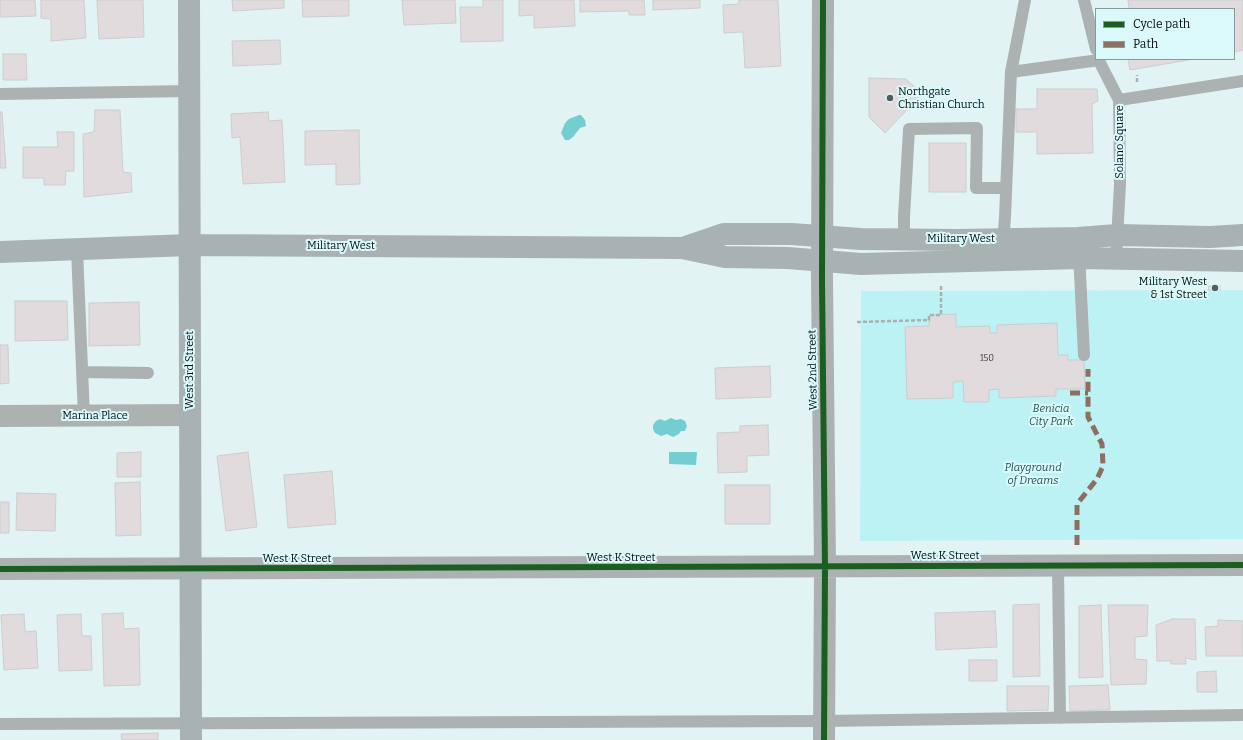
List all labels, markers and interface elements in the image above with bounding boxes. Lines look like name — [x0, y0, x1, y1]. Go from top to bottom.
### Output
legend — [1095, 8, 1235, 60]
text: Cycle path — [1133, 17, 1190, 31]
text: Path — [1133, 37, 1158, 51]
place label: Northgate Christian Church — [898, 85, 984, 111]
marker: Northgate Christian Church — [885, 93, 895, 103]
street label: Solano Square — [1113, 105, 1127, 179]
street label: Military West — [927, 232, 995, 246]
street label: Military West — [307, 239, 375, 253]
place label: Military West & 1st Street — [1139, 275, 1207, 301]
marker: Military West & 1st Street — [1210, 283, 1220, 293]
street label: West 2nd Street — [806, 330, 820, 410]
street label: West 3rd Street — [183, 331, 197, 409]
house number: 150 — [980, 353, 994, 363]
park label: Benicia City Park — [1029, 402, 1073, 428]
street label: Marina Place — [62, 409, 128, 423]
park label: Playground of Dreams — [1004, 461, 1062, 487]
street label: West K Street — [911, 549, 979, 563]
street label: West K Street — [587, 551, 655, 565]
street label: West K Street — [263, 552, 331, 566]

